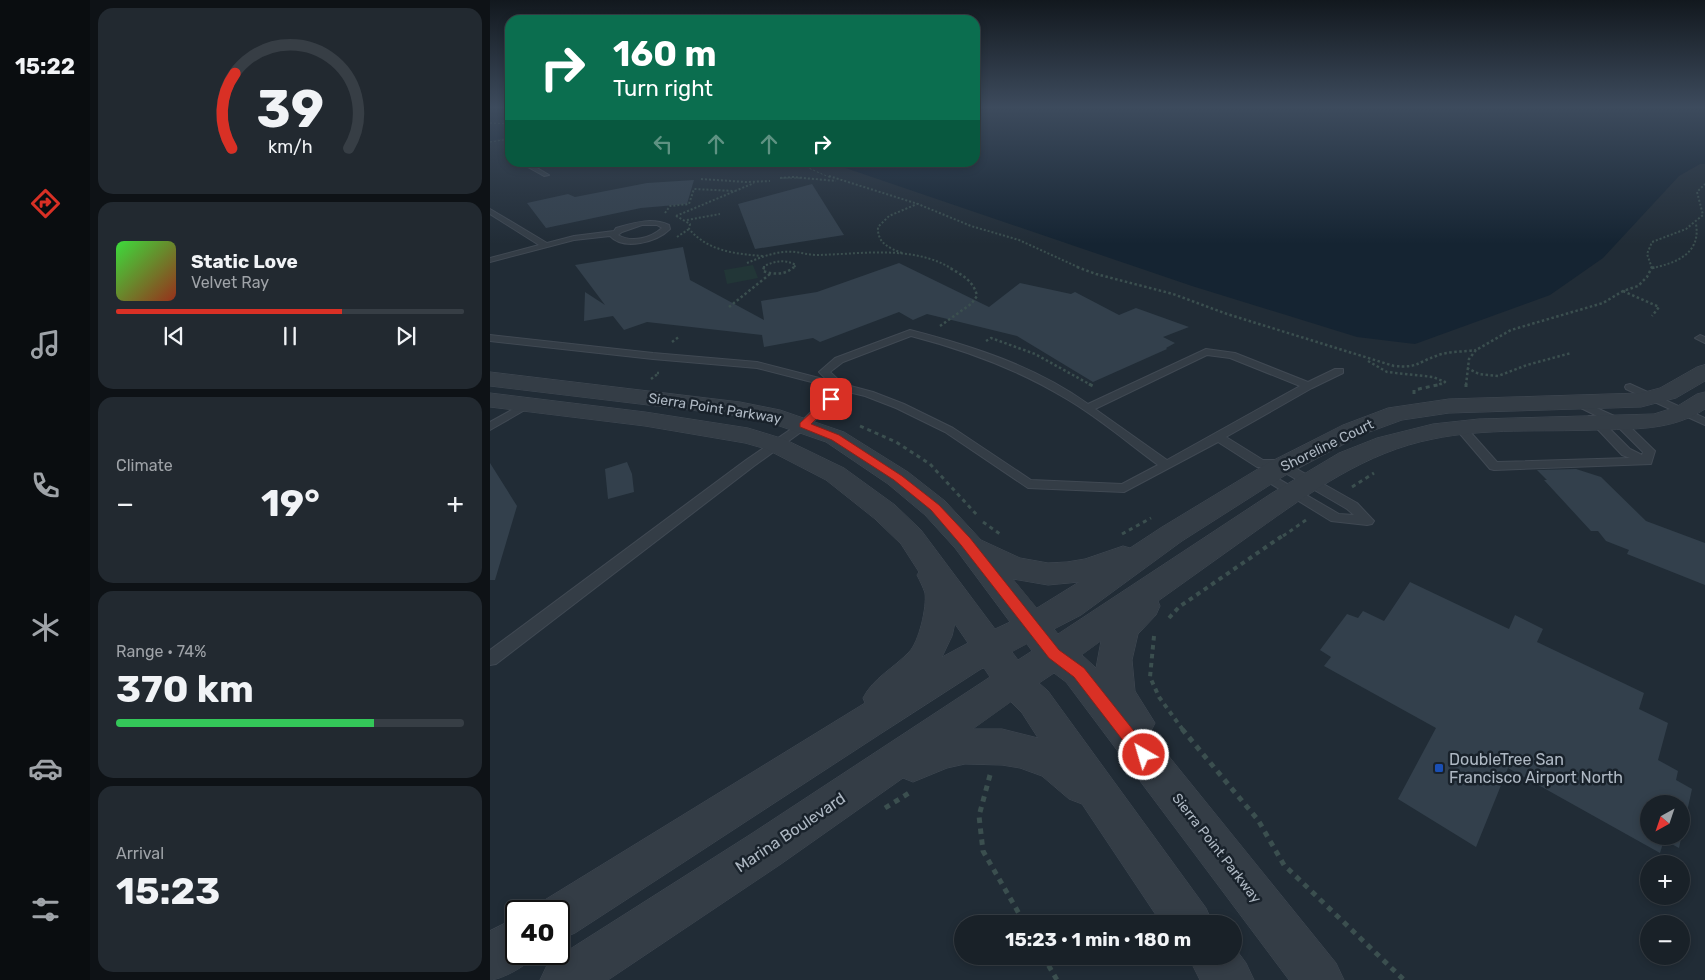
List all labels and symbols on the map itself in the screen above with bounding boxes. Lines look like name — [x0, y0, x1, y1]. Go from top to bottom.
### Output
pin — [810, 378, 852, 420]
street label: Sierra Point Parkway — [647, 390, 783, 427]
street label: Shoreline Court — [1278, 415, 1377, 475]
position arrow — [1117, 728, 1169, 780]
place label: DoubleTree San Francisco Airport North — [1449, 750, 1623, 787]
marker: DoubleTree San Francisco Airport North — [1433, 762, 1445, 774]
street label: Marina Boulevard — [732, 789, 849, 876]
street label: Sierra Point Parkway — [1168, 790, 1265, 907]
north arrow — [1640, 795, 1690, 845]
speed limit sign: 40 — [505, 900, 570, 965]

